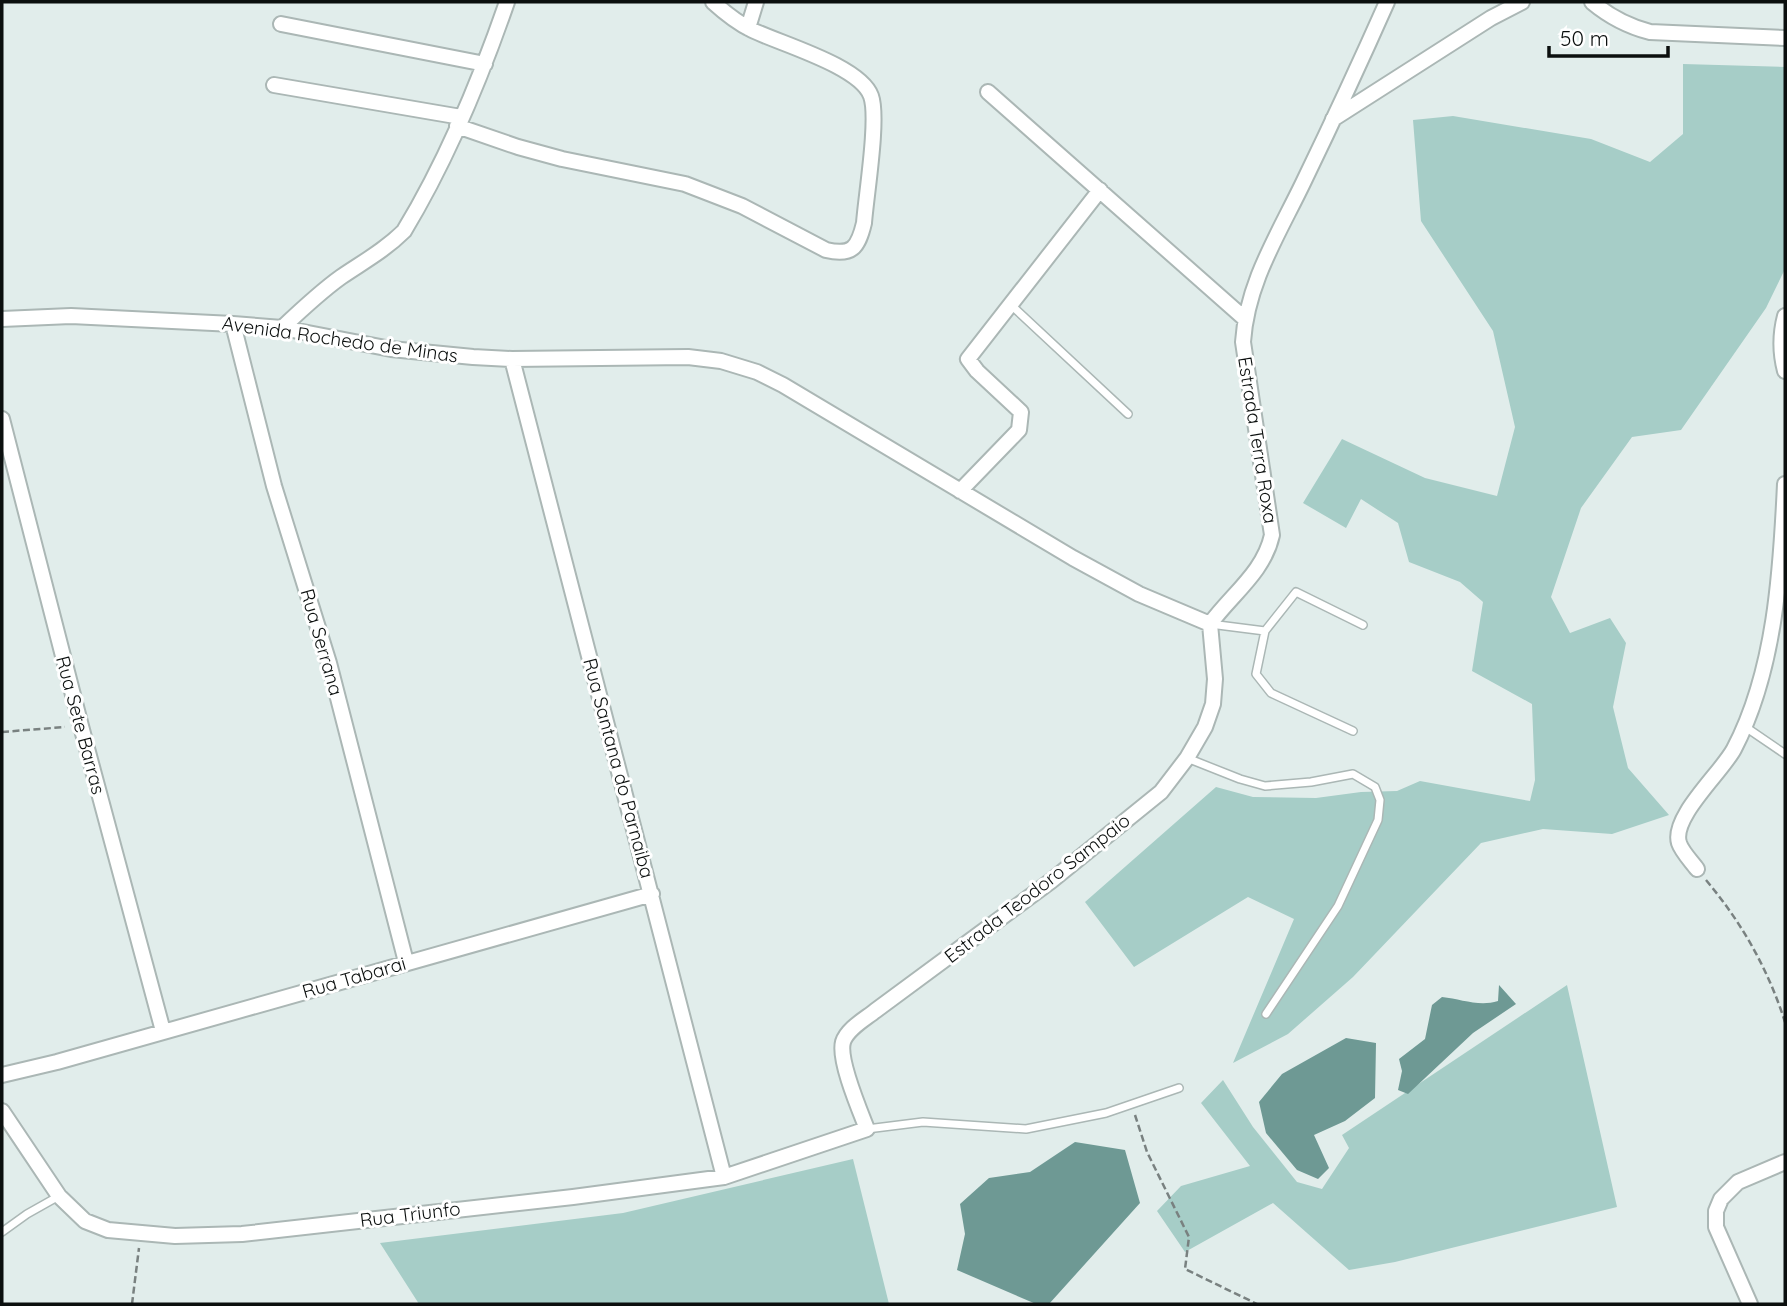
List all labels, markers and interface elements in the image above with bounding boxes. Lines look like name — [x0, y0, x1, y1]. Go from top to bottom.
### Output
scale bar — [1549, 14, 1668, 58]
text: 50 m — [1560, 25, 1609, 51]
street label: Avenida Rochedo de Minas — [220, 311, 460, 367]
street label: Estrada Terra Roxa — [1233, 355, 1283, 525]
street label: Rua Serrana — [295, 586, 349, 698]
street label: Rua Sete Barras — [51, 653, 111, 797]
street label: Rua Santana do Parnaiba — [578, 655, 660, 881]
street label: Estrada Teodoro Sampaio — [939, 808, 1135, 968]
street label: Rua Tabarai — [299, 951, 409, 1003]
street label: Rua Triunfo — [358, 1196, 462, 1232]

